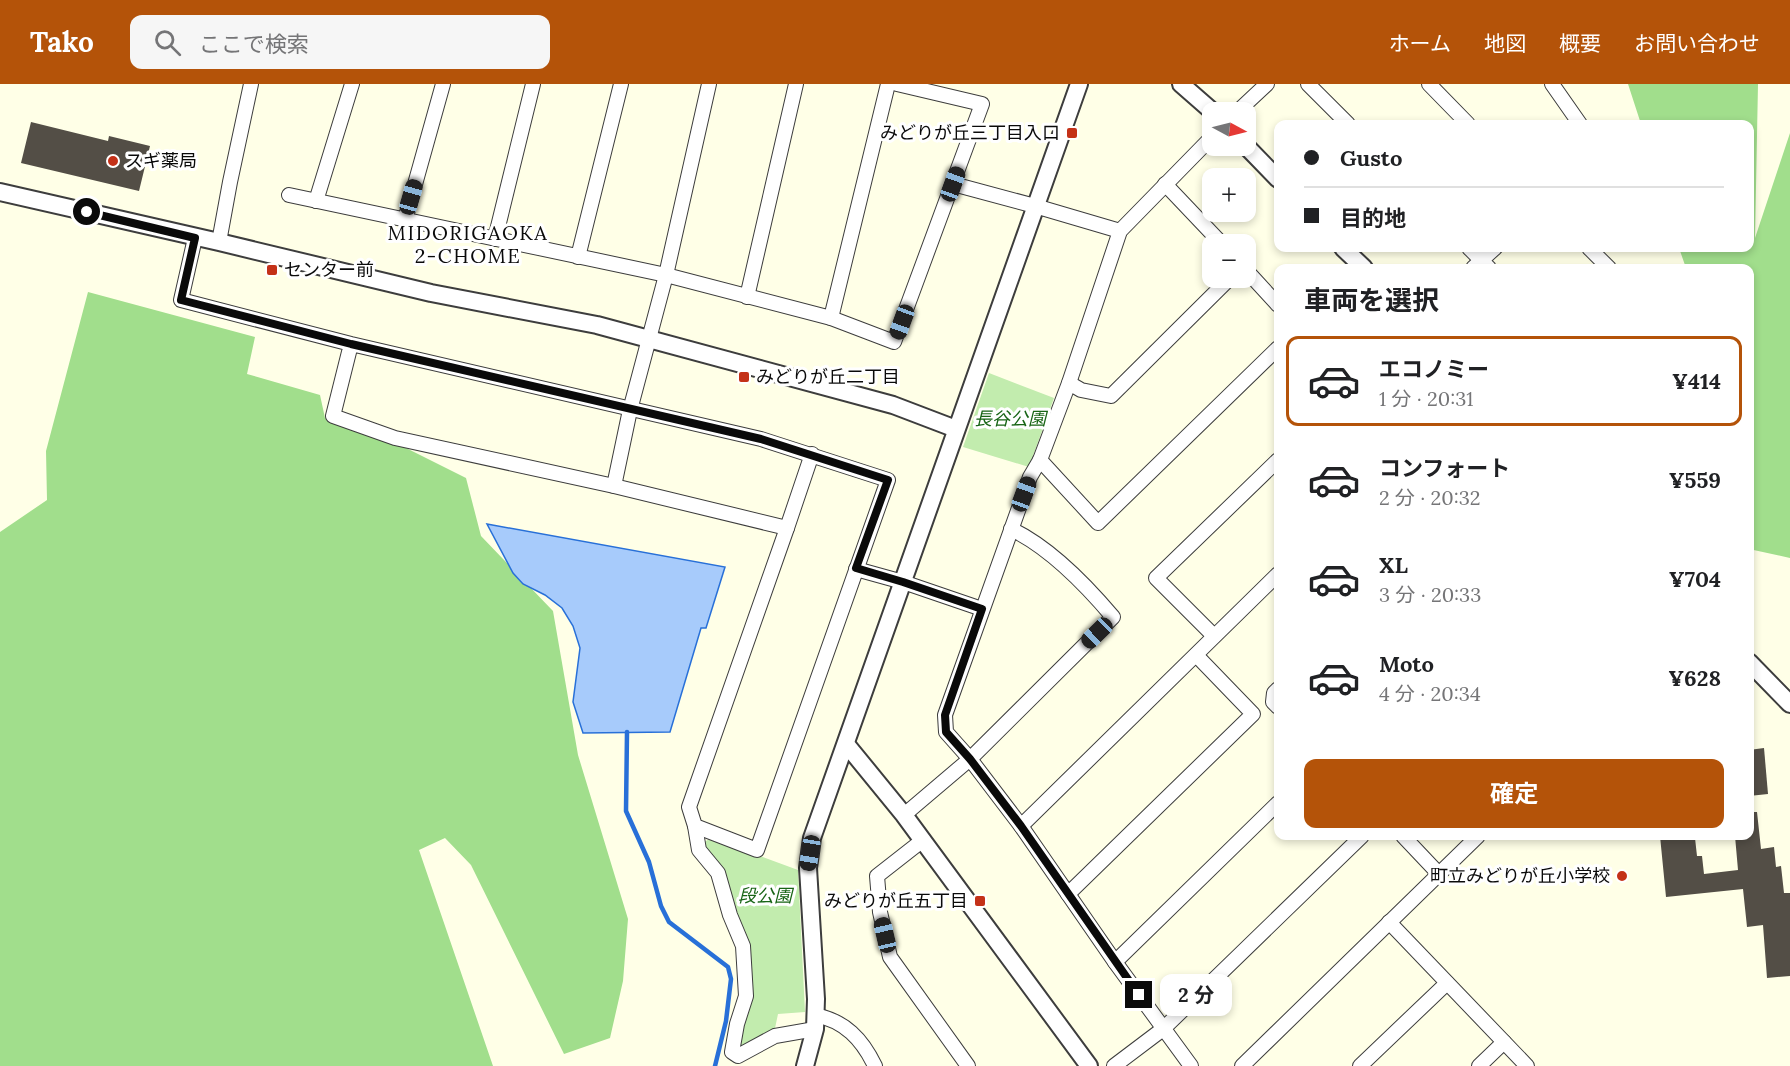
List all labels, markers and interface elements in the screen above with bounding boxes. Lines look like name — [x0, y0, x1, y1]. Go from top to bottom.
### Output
search box — [130, 15, 550, 69]
text: Tako — [30, 24, 94, 60]
icon: search — [151, 26, 184, 59]
text: ここで検索 — [199, 30, 309, 58]
text: ホーム — [1389, 30, 1451, 57]
text: 地図 — [1484, 30, 1526, 57]
text: 概要 — [1559, 30, 1601, 57]
text: お問い合わせ — [1634, 30, 1760, 57]
north arrow — [1202, 102, 1256, 156]
map controls — [1202, 102, 1256, 288]
place label: みどりが丘三丁目入口 — [880, 121, 1060, 144]
marker: みどりが丘三丁目入口 — [1065, 126, 1079, 140]
text: Gusto — [1340, 144, 1402, 172]
place label: スギ薬局 — [125, 149, 197, 172]
marker: スギ薬局 — [106, 154, 120, 168]
car — [938, 164, 968, 204]
button: + — [1202, 168, 1256, 222]
car — [397, 177, 425, 217]
route start — [73, 198, 100, 225]
text: 目的地 — [1340, 204, 1406, 232]
district label: MIDORIGAOKA 2-CHOME — [388, 220, 548, 268]
button: − — [1202, 234, 1256, 288]
place label: センター前 — [284, 258, 374, 281]
marker: センター前 — [265, 263, 279, 277]
text: 車両を選択 — [1304, 283, 1439, 317]
car — [887, 302, 917, 342]
icon: car — [1307, 354, 1361, 408]
text: エコノミー — [1379, 355, 1489, 383]
place label: みどりが丘二丁目 — [756, 365, 900, 388]
text: ¥414 — [1672, 367, 1721, 395]
marker: みどりが丘二丁目 — [737, 370, 751, 384]
text: 1 分 · 20:31 — [1379, 386, 1474, 411]
park label: 長谷公園 — [974, 407, 1049, 430]
icon: car — [1307, 453, 1361, 507]
text: コンフォート — [1379, 454, 1510, 482]
text: ¥559 — [1669, 466, 1721, 494]
car — [1009, 474, 1039, 514]
text: 2 分 · 20:32 — [1379, 485, 1481, 510]
text: XL — [1379, 551, 1408, 579]
icon: car — [1307, 552, 1361, 606]
text: ¥704 — [1669, 565, 1721, 593]
text: 3 分 · 20:33 — [1379, 582, 1481, 607]
car — [1078, 614, 1116, 652]
text: Moto — [1379, 650, 1434, 678]
icon: car — [1307, 651, 1361, 705]
text: ¥628 — [1668, 664, 1721, 692]
text: 4 分 · 20:34 — [1379, 681, 1481, 706]
button: 確定 — [1304, 759, 1724, 828]
car — [798, 834, 822, 872]
place label: 町立みどりが丘小学校 — [1430, 864, 1610, 887]
marker: 町立みどりが丘小学校 — [1615, 869, 1629, 883]
park label: 段公園 — [738, 884, 795, 907]
place label: みどりが丘五丁目 — [824, 889, 968, 912]
marker: みどりが丘五丁目 — [973, 894, 987, 908]
car — [872, 915, 898, 955]
callout: 2 分 — [1160, 974, 1232, 1016]
route end — [1125, 981, 1152, 1008]
text: 2 分 — [1178, 982, 1214, 1007]

